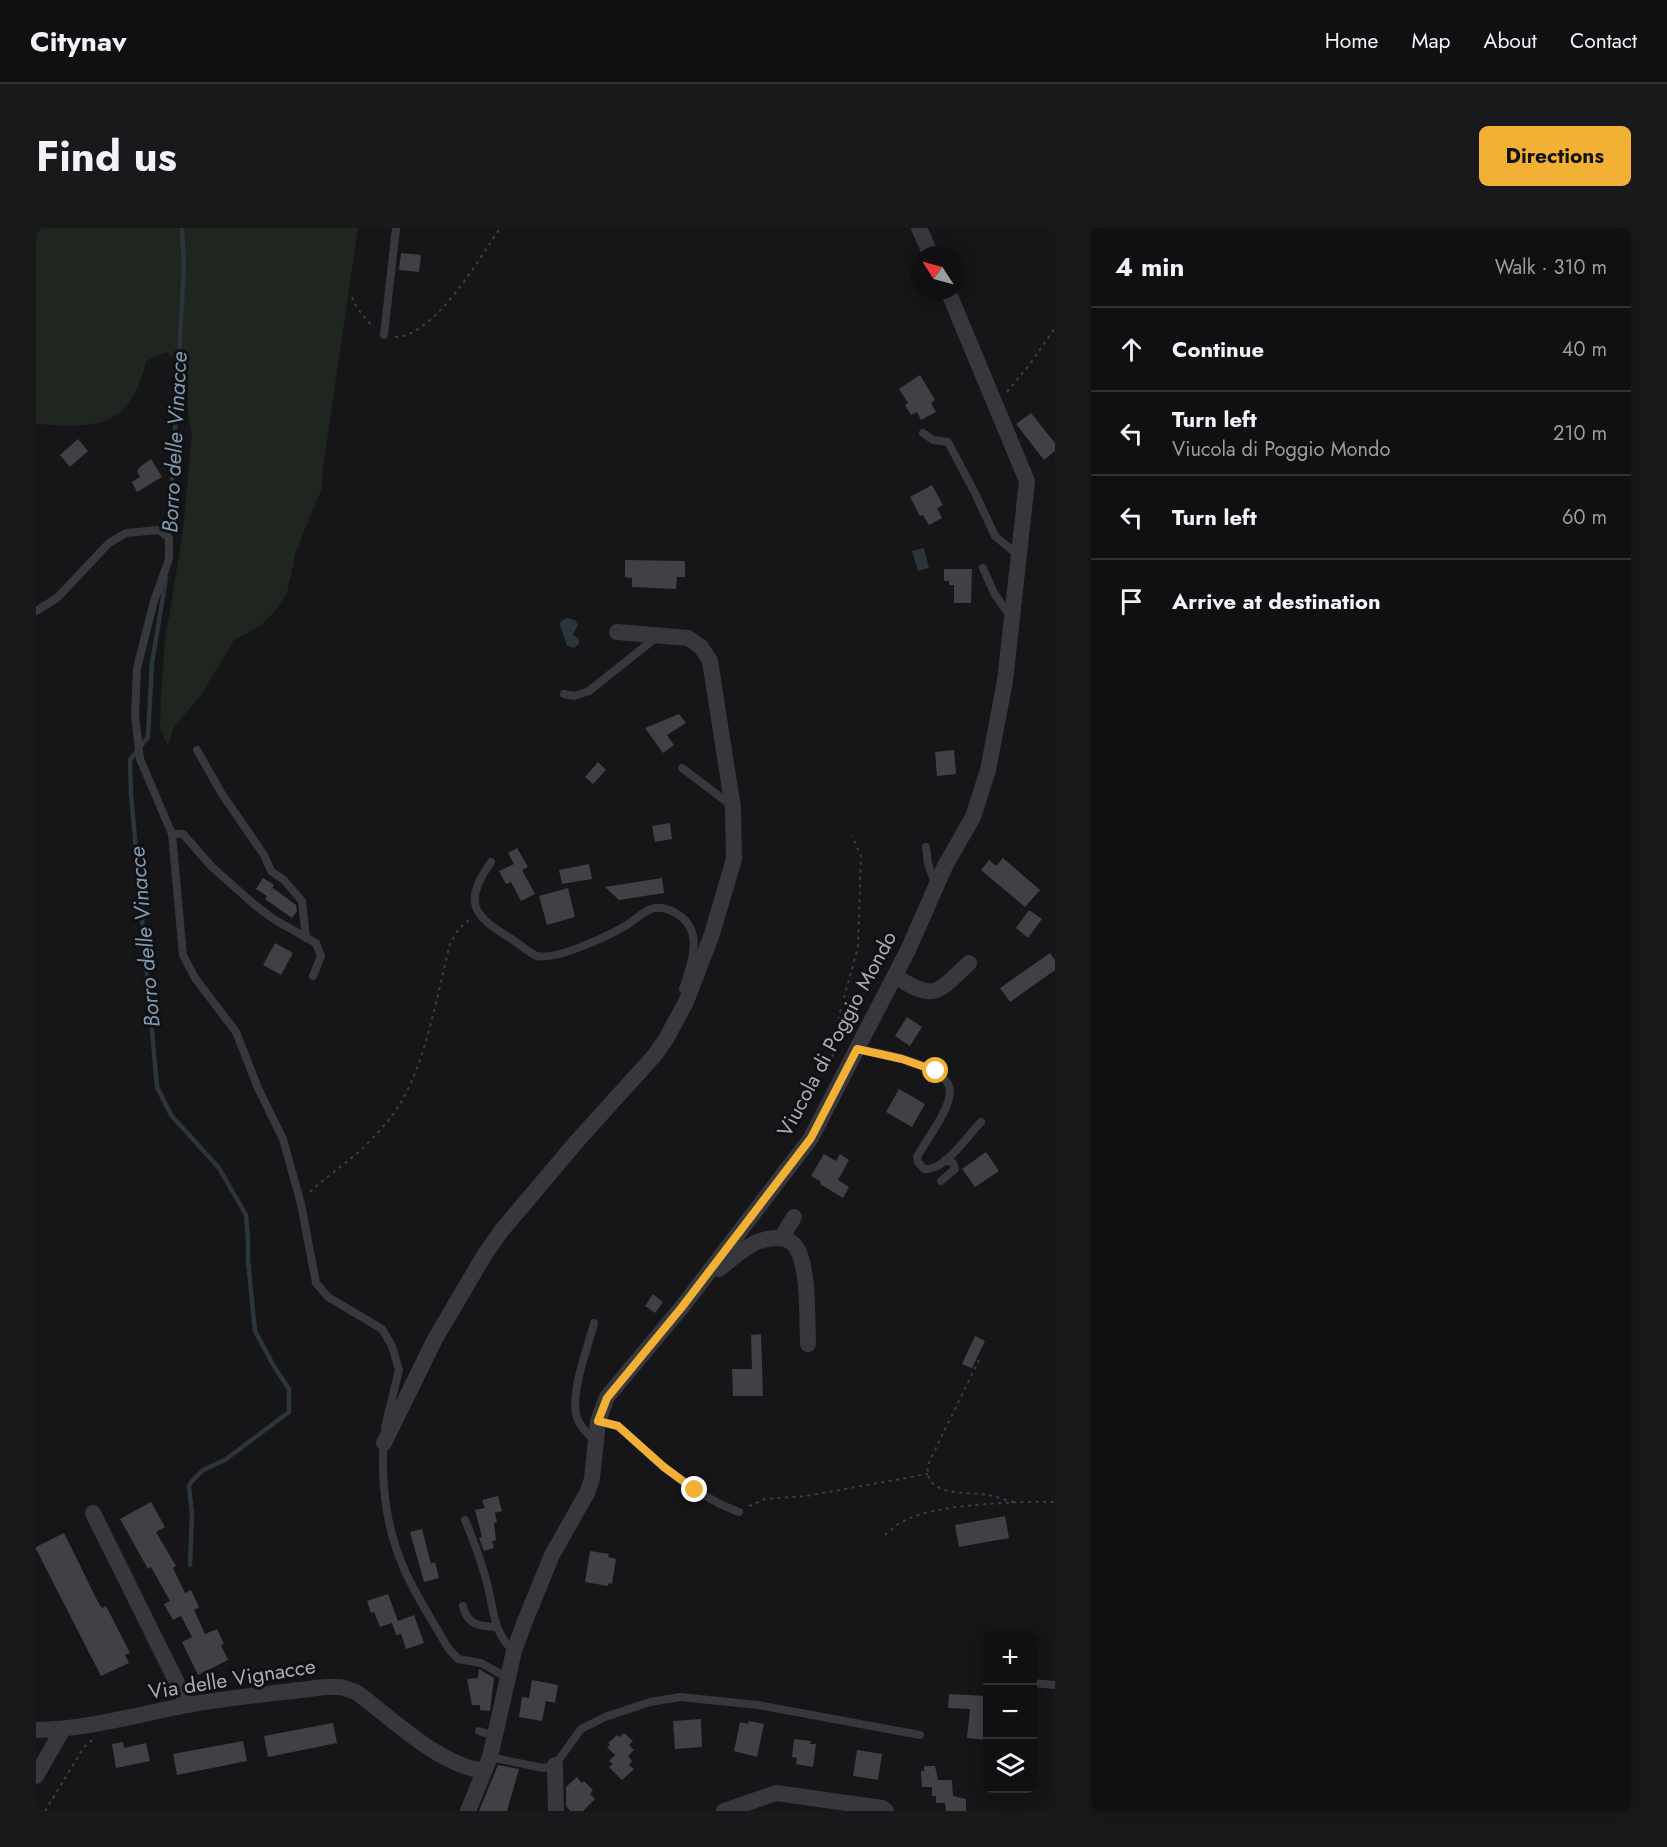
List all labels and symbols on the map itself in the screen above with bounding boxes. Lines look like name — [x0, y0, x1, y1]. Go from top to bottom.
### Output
north arrow — [911, 246, 965, 300]
water label: Borro delle Vinacce — [153, 351, 195, 533]
water label: Borro delle Vinacce — [120, 845, 168, 1029]
street label: Viucola di Poggio Mondo — [770, 926, 904, 1142]
route start — [922, 1057, 948, 1083]
route end — [681, 1476, 707, 1502]
street label: Via delle Vignacce — [146, 1651, 318, 1707]

